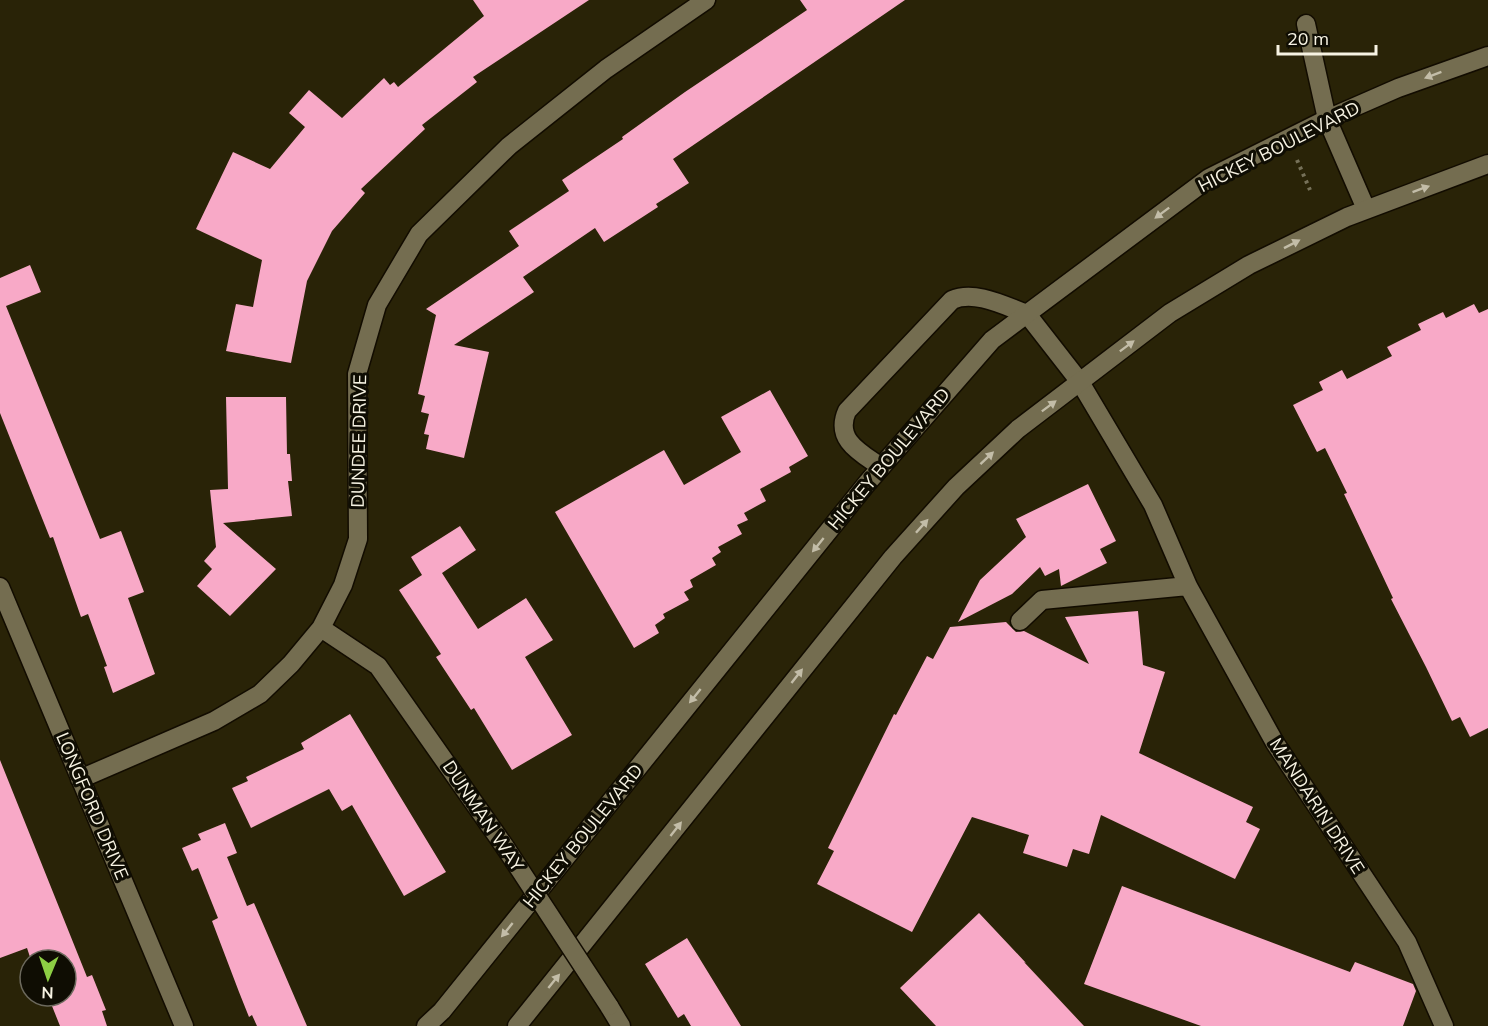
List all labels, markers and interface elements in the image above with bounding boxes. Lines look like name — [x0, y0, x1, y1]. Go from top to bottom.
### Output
scale bar — [1278, 18, 1376, 56]
text: 20 m — [1287, 27, 1329, 50]
one-way arrow — [1424, 71, 1442, 80]
street label: HICKEY BOULEVARD — [1194, 96, 1364, 197]
one-way arrow — [1412, 183, 1430, 193]
one-way arrow — [1155, 206, 1170, 218]
one-way arrow — [1284, 239, 1301, 249]
one-way arrow — [1119, 340, 1135, 353]
street label: DUNDEE DRIVE — [346, 374, 371, 508]
street label: HICKEY BOULEVARD — [822, 383, 955, 534]
one-way arrow — [1042, 400, 1057, 412]
one-way arrow — [980, 451, 995, 465]
one-way arrow — [915, 519, 928, 534]
one-way arrow — [812, 537, 824, 552]
one-way arrow — [791, 668, 804, 684]
one-way arrow — [690, 689, 702, 704]
street label: LONGFORD DRIVE — [51, 729, 134, 883]
street label: MANDARIN DRIVE — [1265, 733, 1370, 878]
street label: DUNMAN WAY — [438, 756, 530, 876]
street label: HICKEY BOULEVARD — [517, 759, 648, 912]
one-way arrow — [669, 822, 682, 837]
one-way arrow — [501, 922, 514, 938]
north arrow — [18, 948, 78, 1008]
one-way arrow — [548, 973, 561, 989]
text: N — [41, 983, 54, 1003]

